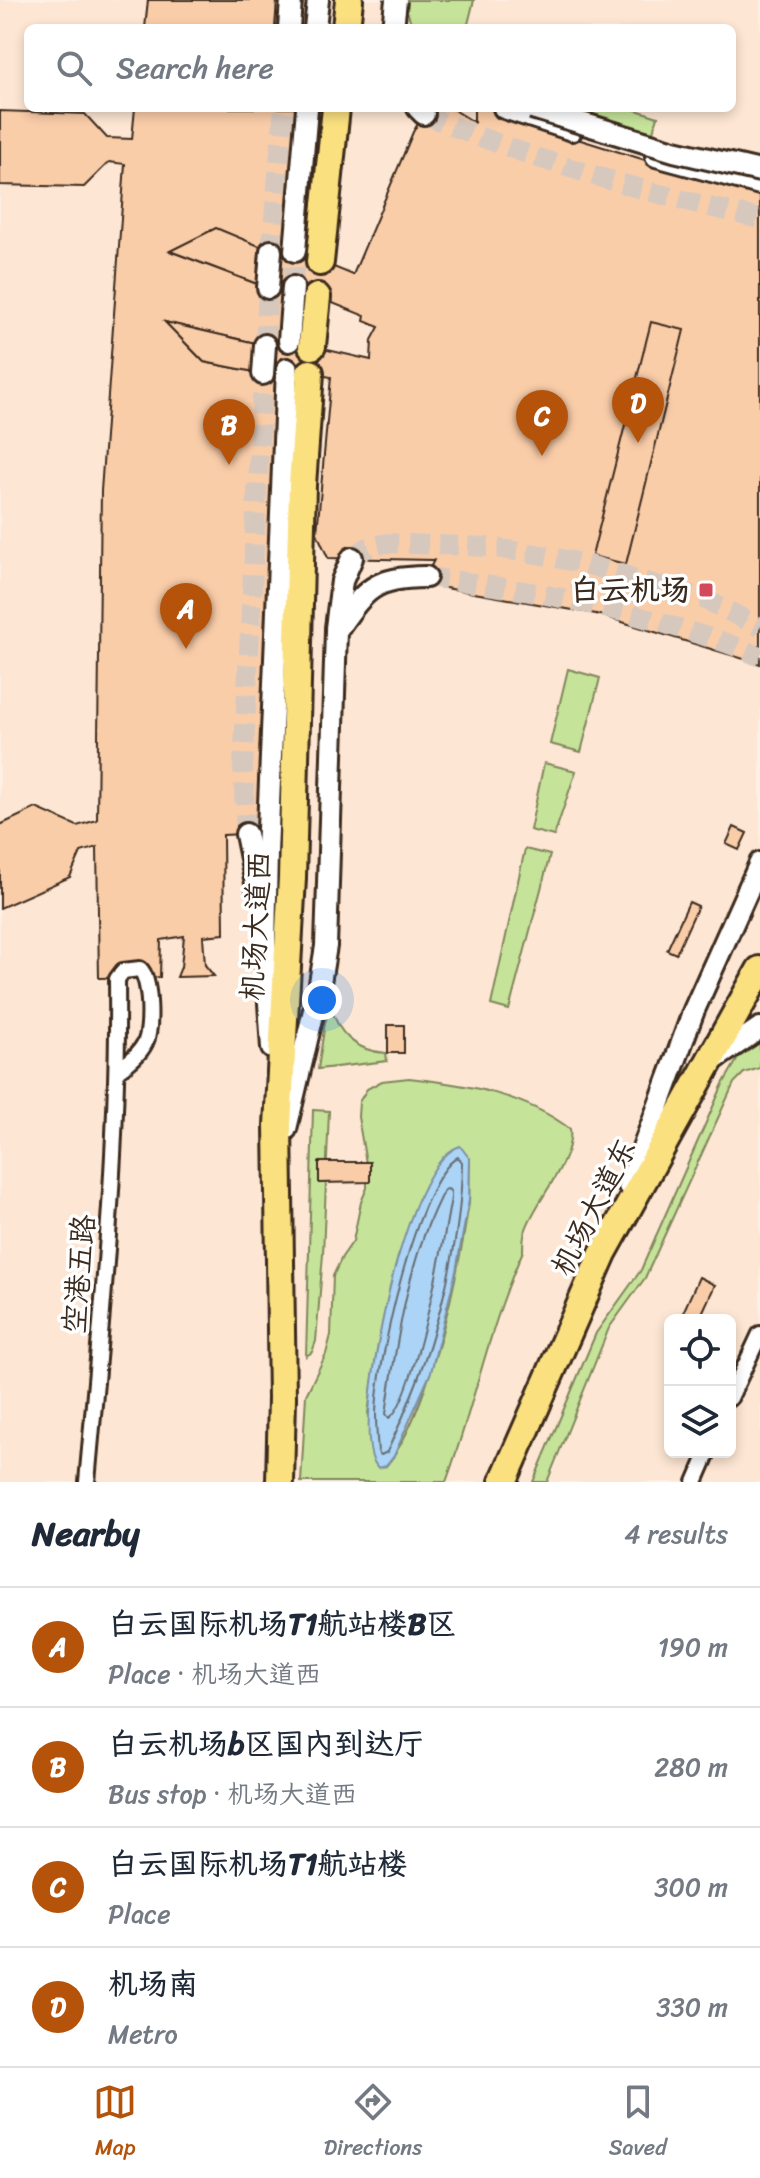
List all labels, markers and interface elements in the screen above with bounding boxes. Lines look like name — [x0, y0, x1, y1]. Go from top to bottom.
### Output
search box — [24, 24, 736, 112]
text: Search here — [116, 41, 274, 95]
icon: search — [52, 46, 96, 90]
pin: D — [612, 377, 664, 443]
pin: C — [516, 390, 568, 456]
pin: B — [203, 399, 255, 465]
place label: 白云机场 — [570, 563, 690, 617]
marker: 白云机场 — [697, 581, 715, 599]
pin: A — [160, 583, 212, 649]
street label: 机场大道西 — [225, 850, 287, 1002]
your location — [302, 980, 342, 1020]
street label: 机场大道东 — [536, 1128, 652, 1286]
street label: 空港五路 — [47, 1212, 111, 1336]
map controls — [664, 1314, 736, 1458]
button: locate — [664, 1314, 736, 1386]
button: layers — [664, 1386, 736, 1458]
text: Nearby — [32, 1504, 140, 1564]
text: 4 results — [624, 1511, 728, 1557]
text: 白云国际机场T1航站楼B区 — [108, 1597, 456, 1651]
text: A — [49, 1624, 67, 1670]
text: 190 m — [658, 1624, 728, 1670]
text: Place · 机场大道西 — [108, 1651, 321, 1697]
text: 白云机场b区国内到达厅 — [108, 1717, 424, 1771]
text: B — [50, 1744, 66, 1790]
text: 280 m — [654, 1744, 728, 1790]
text: Bus stop · 机场大道西 — [108, 1771, 357, 1817]
text: 白云国际机场T1航站楼 — [108, 1837, 408, 1891]
text: C — [50, 1864, 66, 1910]
text: 300 m — [654, 1864, 728, 1910]
text: Place — [108, 1891, 171, 1937]
text: 机场南 — [108, 1957, 198, 2011]
text: D — [50, 1984, 66, 2030]
text: 330 m — [656, 1984, 728, 2030]
text: Metro — [108, 2011, 178, 2057]
tab: Map — [93, 2080, 137, 2167]
tab: Directions — [324, 2080, 422, 2167]
tab: Saved — [609, 2080, 667, 2167]

